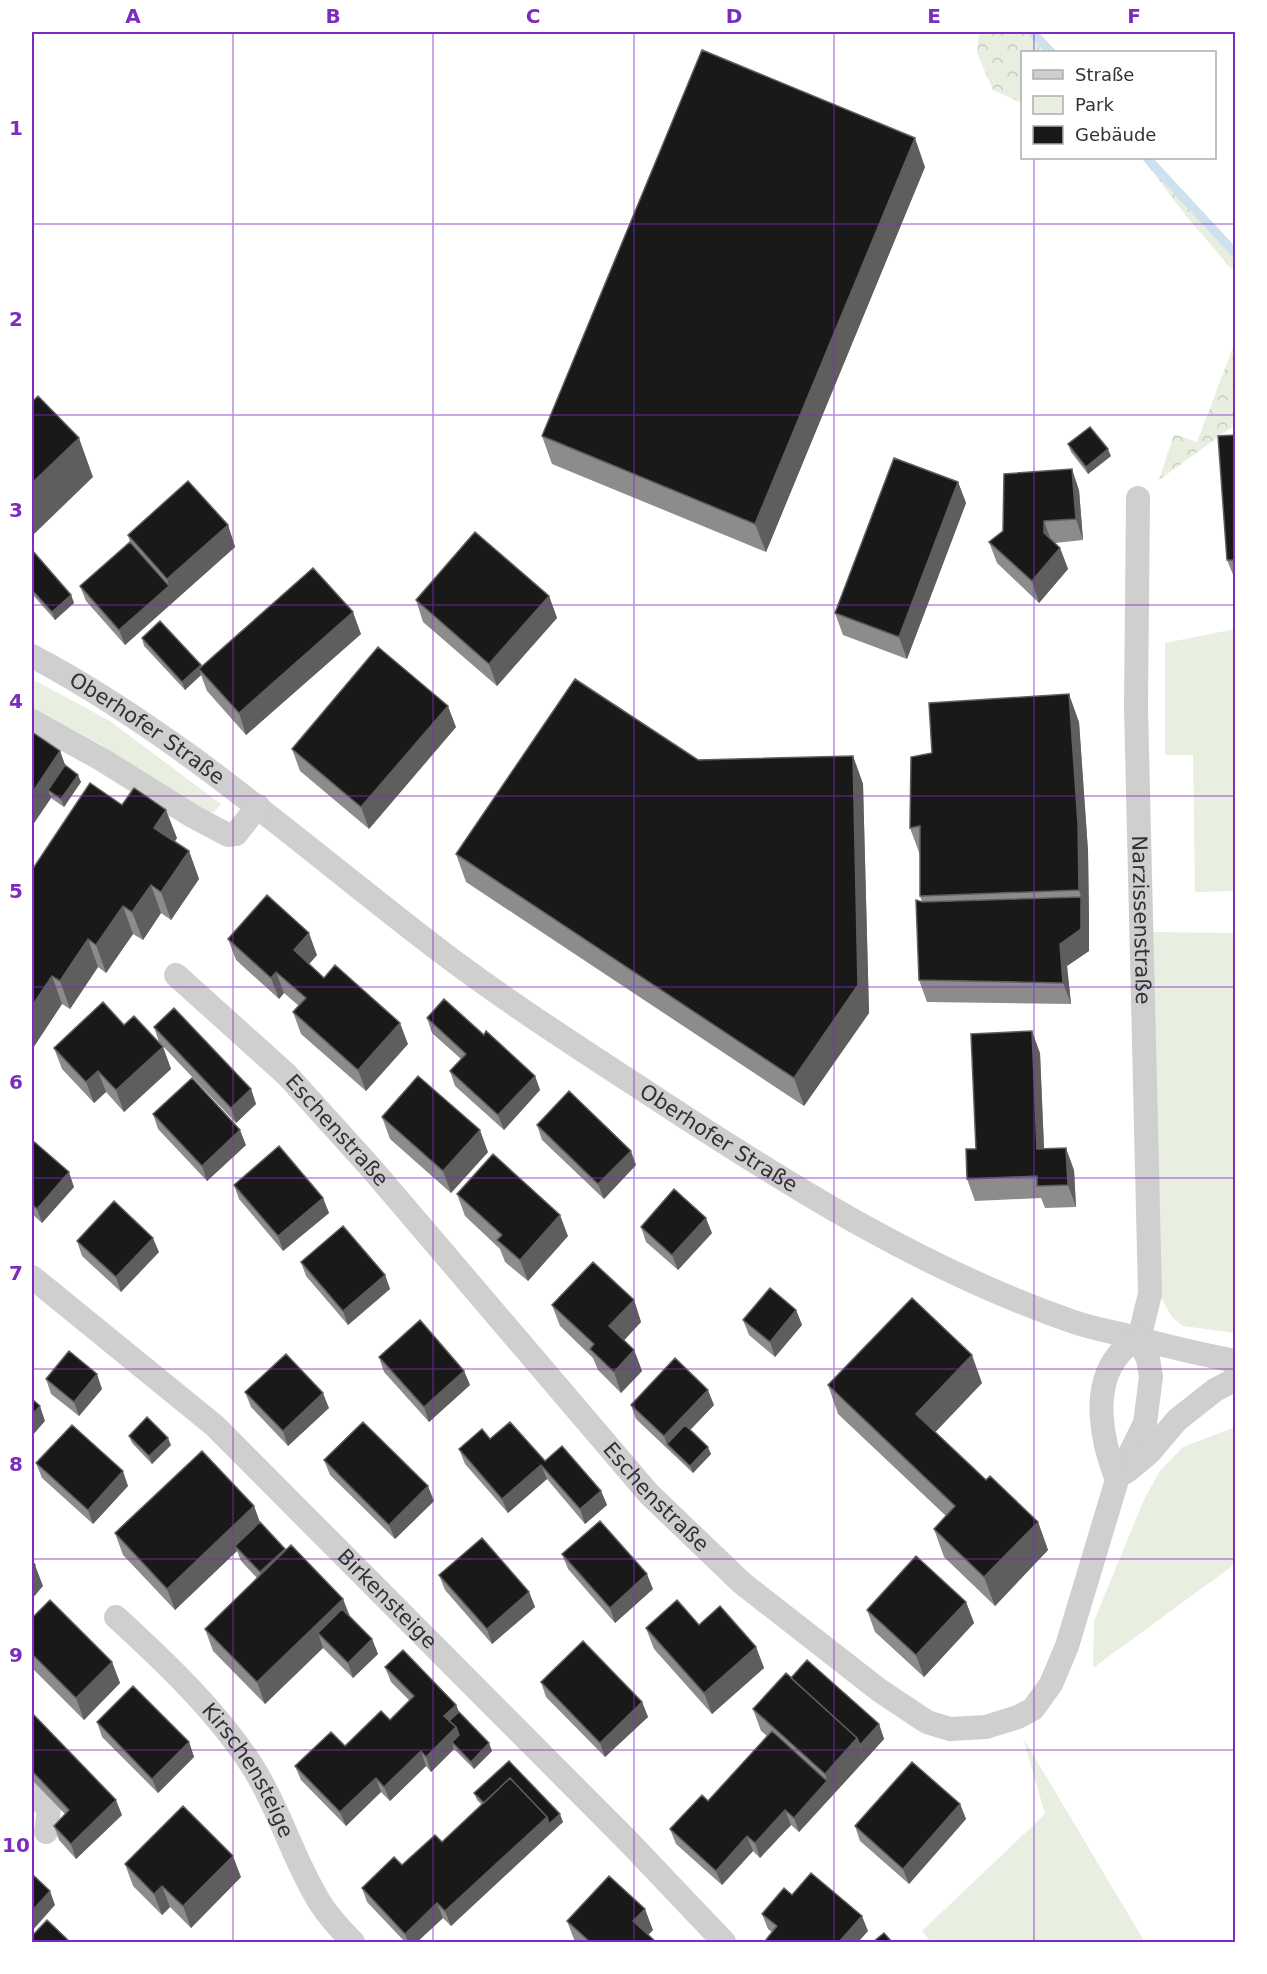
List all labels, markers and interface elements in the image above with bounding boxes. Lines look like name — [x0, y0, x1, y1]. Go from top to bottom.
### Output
text: A — [125, 4, 141, 28]
text: B — [325, 4, 341, 28]
text: C — [526, 4, 540, 28]
text: D — [726, 4, 742, 28]
text: E — [927, 4, 941, 28]
text: F — [1127, 4, 1141, 28]
legend — [1021, 51, 1216, 159]
text: Straße — [1075, 64, 1134, 85]
text: Park — [1075, 94, 1114, 115]
text: 1 — [9, 116, 23, 140]
text: Gebäude — [1075, 124, 1156, 145]
text: 2 — [9, 307, 23, 331]
text: 3 — [9, 498, 23, 522]
street label: Oberhofer Straße — [65, 668, 229, 789]
text: 4 — [9, 689, 23, 713]
street label: Narzissenstraße — [1127, 835, 1155, 1005]
text: 5 — [9, 879, 23, 903]
text: 6 — [9, 1070, 23, 1094]
street label: Eschenstraße — [280, 1070, 393, 1191]
street label: Oberhofer Straße — [635, 1079, 802, 1197]
text: 7 — [9, 1261, 23, 1285]
street label: Eschenstraße — [598, 1437, 714, 1557]
text: 8 — [9, 1452, 23, 1476]
street label: Birkensteige — [332, 1544, 442, 1654]
text: 9 — [9, 1643, 23, 1667]
street label: Kirschensteige — [197, 1698, 298, 1841]
text: 10 — [2, 1833, 30, 1857]

